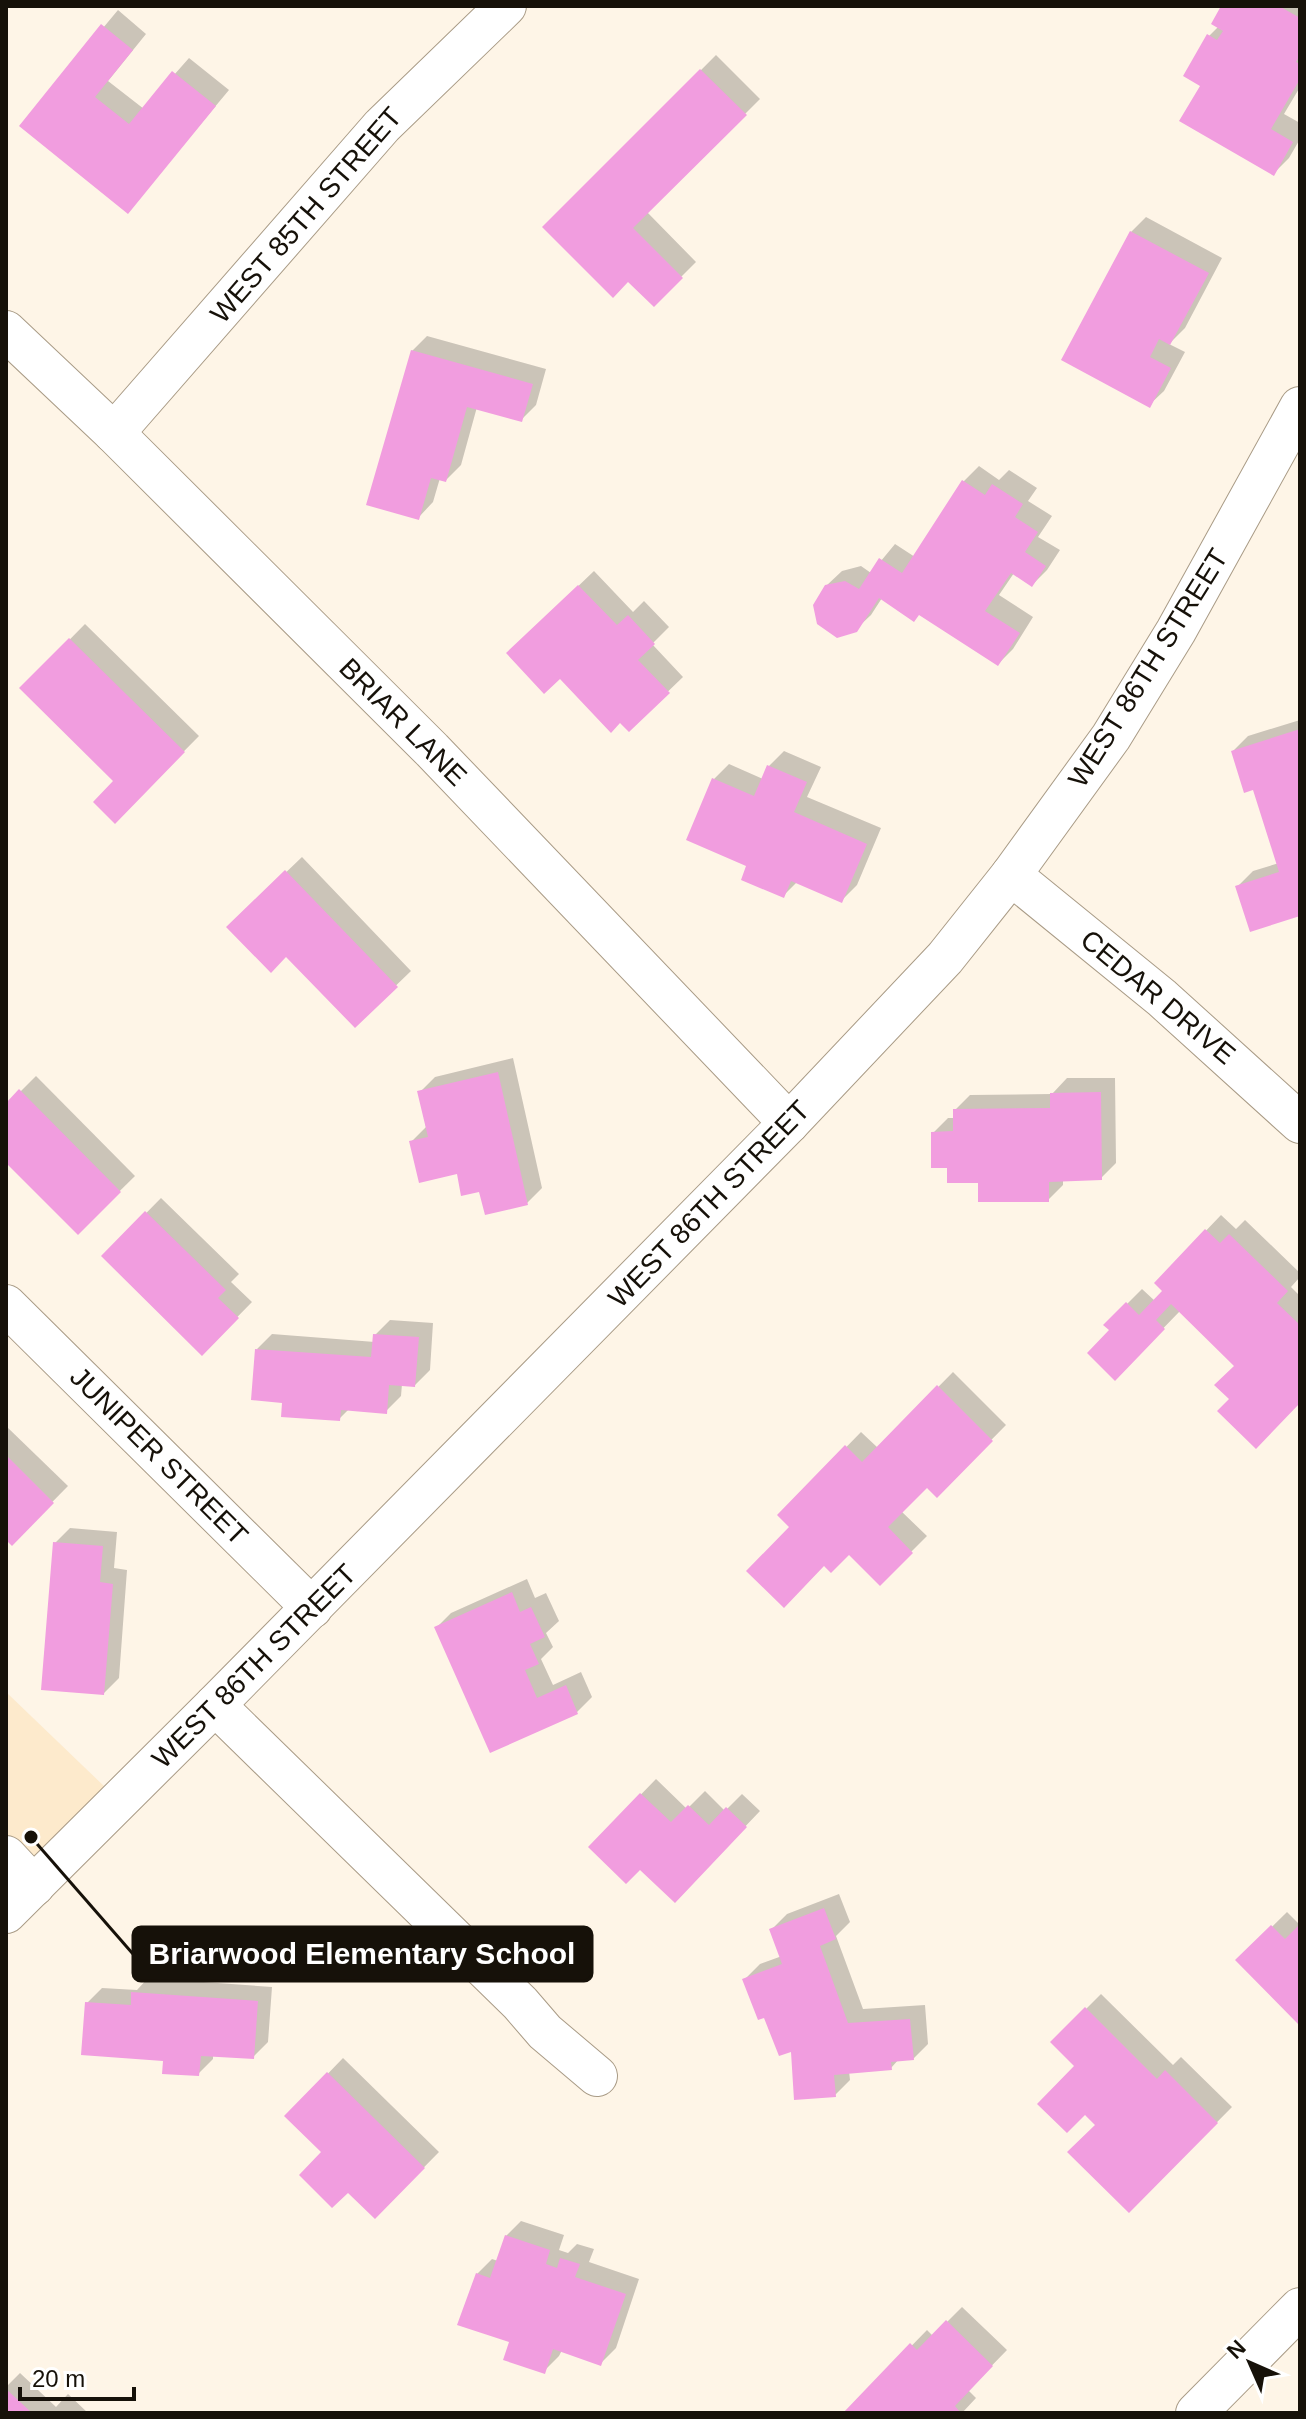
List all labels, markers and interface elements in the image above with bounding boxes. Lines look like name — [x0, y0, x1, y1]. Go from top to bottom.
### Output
street label: WEST 85TH STREET — [204, 101, 408, 329]
street label: WEST 86TH STREET — [1062, 543, 1234, 793]
street label: BRIAR LANE — [333, 652, 473, 792]
street label: CEDAR DRIVE — [1075, 924, 1241, 1070]
street label: WEST 86TH STREET — [602, 1094, 816, 1314]
street label: JUNIPER STREET — [64, 1361, 254, 1551]
street label: WEST 86TH STREET — [146, 1558, 362, 1774]
callout: Briarwood Elementary School — [133, 1927, 592, 1981]
text: Briarwood Elementary School — [149, 1937, 575, 1970]
north arrow — [1210, 2323, 1290, 2403]
text: N — [1222, 2335, 1251, 2364]
scale bar — [20, 2351, 134, 2401]
text: 20 m — [32, 2365, 85, 2392]

